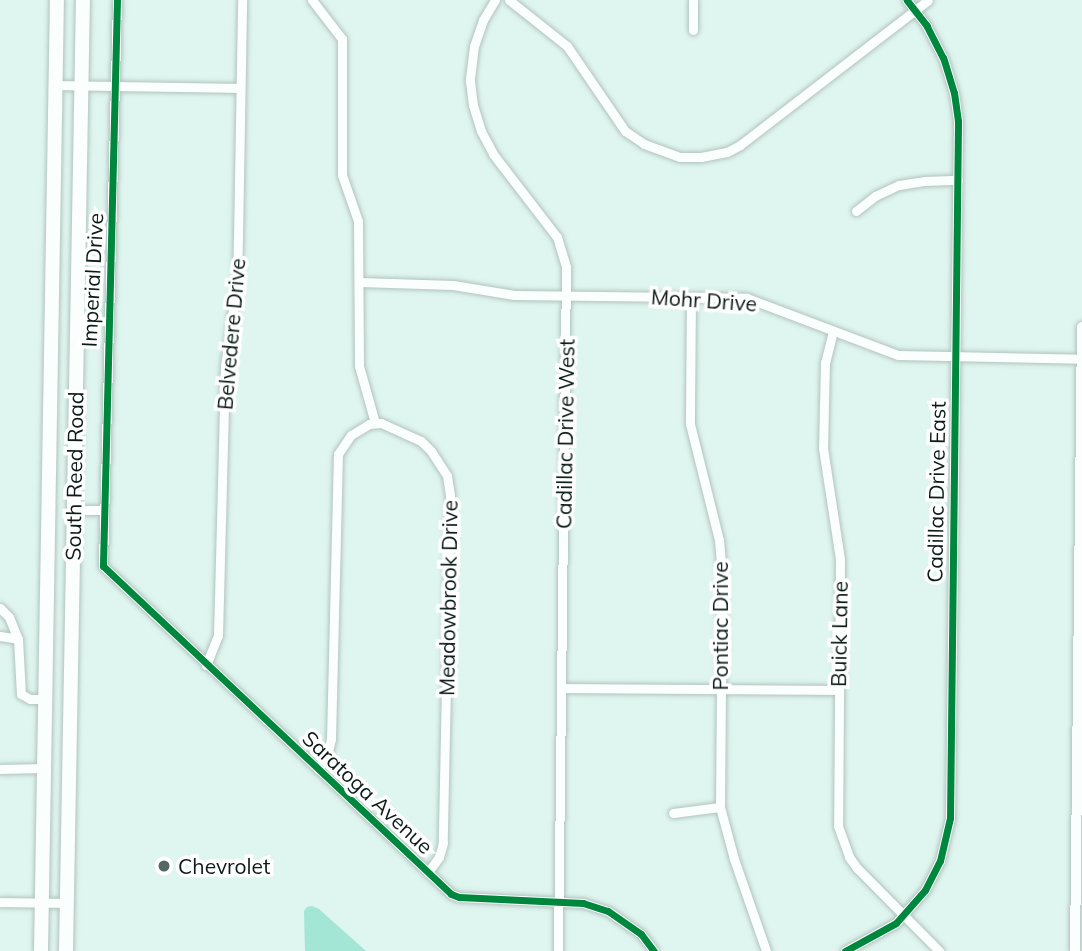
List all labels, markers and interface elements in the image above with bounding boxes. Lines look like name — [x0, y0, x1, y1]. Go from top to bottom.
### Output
street label: Imperial Drive — [76, 212, 108, 348]
street label: Belvedere Drive — [212, 257, 250, 411]
street label: Mohr Drive — [650, 284, 758, 316]
street label: Cadillac Drive West — [551, 339, 579, 529]
street label: South Reed Road — [60, 391, 88, 561]
street label: Cadillac Drive East — [922, 401, 950, 583]
street label: Meadowbrook Drive — [434, 500, 462, 696]
street label: Pontiac Drive — [707, 561, 733, 691]
street label: Buick Lane — [825, 581, 853, 687]
street label: Saratoga Avenue — [298, 725, 438, 859]
place label: Chevrolet — [178, 853, 270, 879]
marker: Chevrolet — [156, 858, 172, 874]

